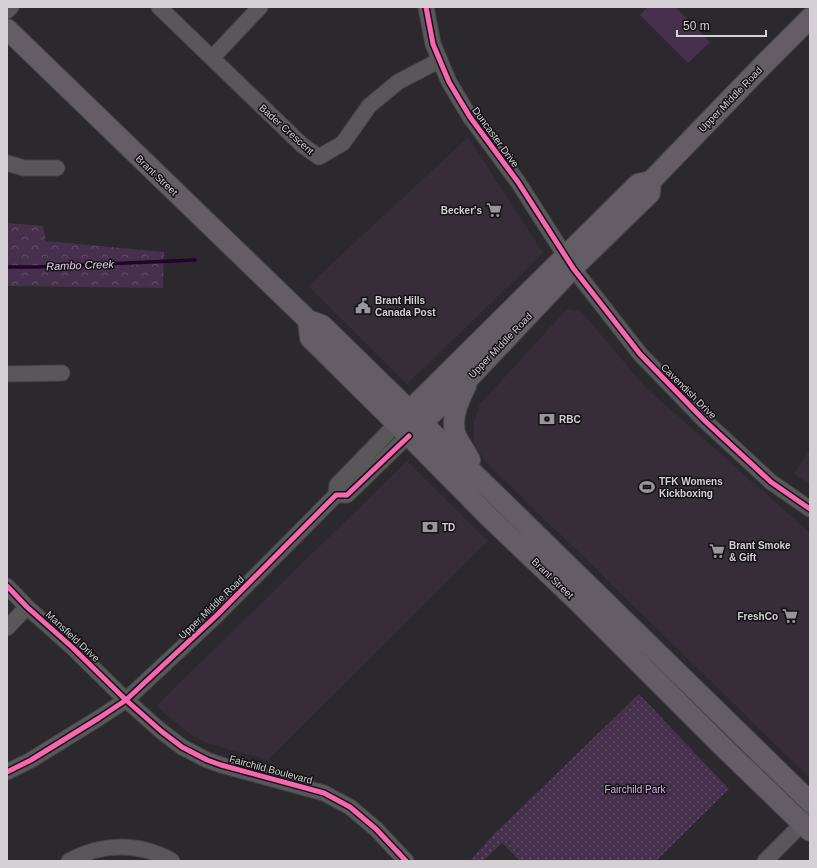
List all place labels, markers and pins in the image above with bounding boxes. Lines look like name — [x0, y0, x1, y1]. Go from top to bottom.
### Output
supermarket icon: Becker's — [485, 201, 503, 219]
place label: Becker's — [441, 205, 482, 216]
place label: Brant Hills Canada Post — [375, 295, 436, 318]
public building icon: Brant Hills Canada Post — [354, 297, 372, 315]
bank icon: RBC — [538, 410, 556, 428]
place label: RBC — [559, 414, 581, 425]
place label: TFK Womens Kickboxing — [659, 476, 723, 499]
sports icon: TFK Womens Kickboxing — [638, 478, 656, 496]
bank icon: TD — [421, 518, 439, 536]
place label: TD — [442, 522, 455, 533]
place label: Brant Smoke & Gift — [729, 540, 791, 563]
supermarket icon: Brant Smoke & Gift — [708, 542, 726, 560]
supermarket icon: FreshCo — [781, 607, 799, 625]
place label: FreshCo — [737, 611, 778, 622]

